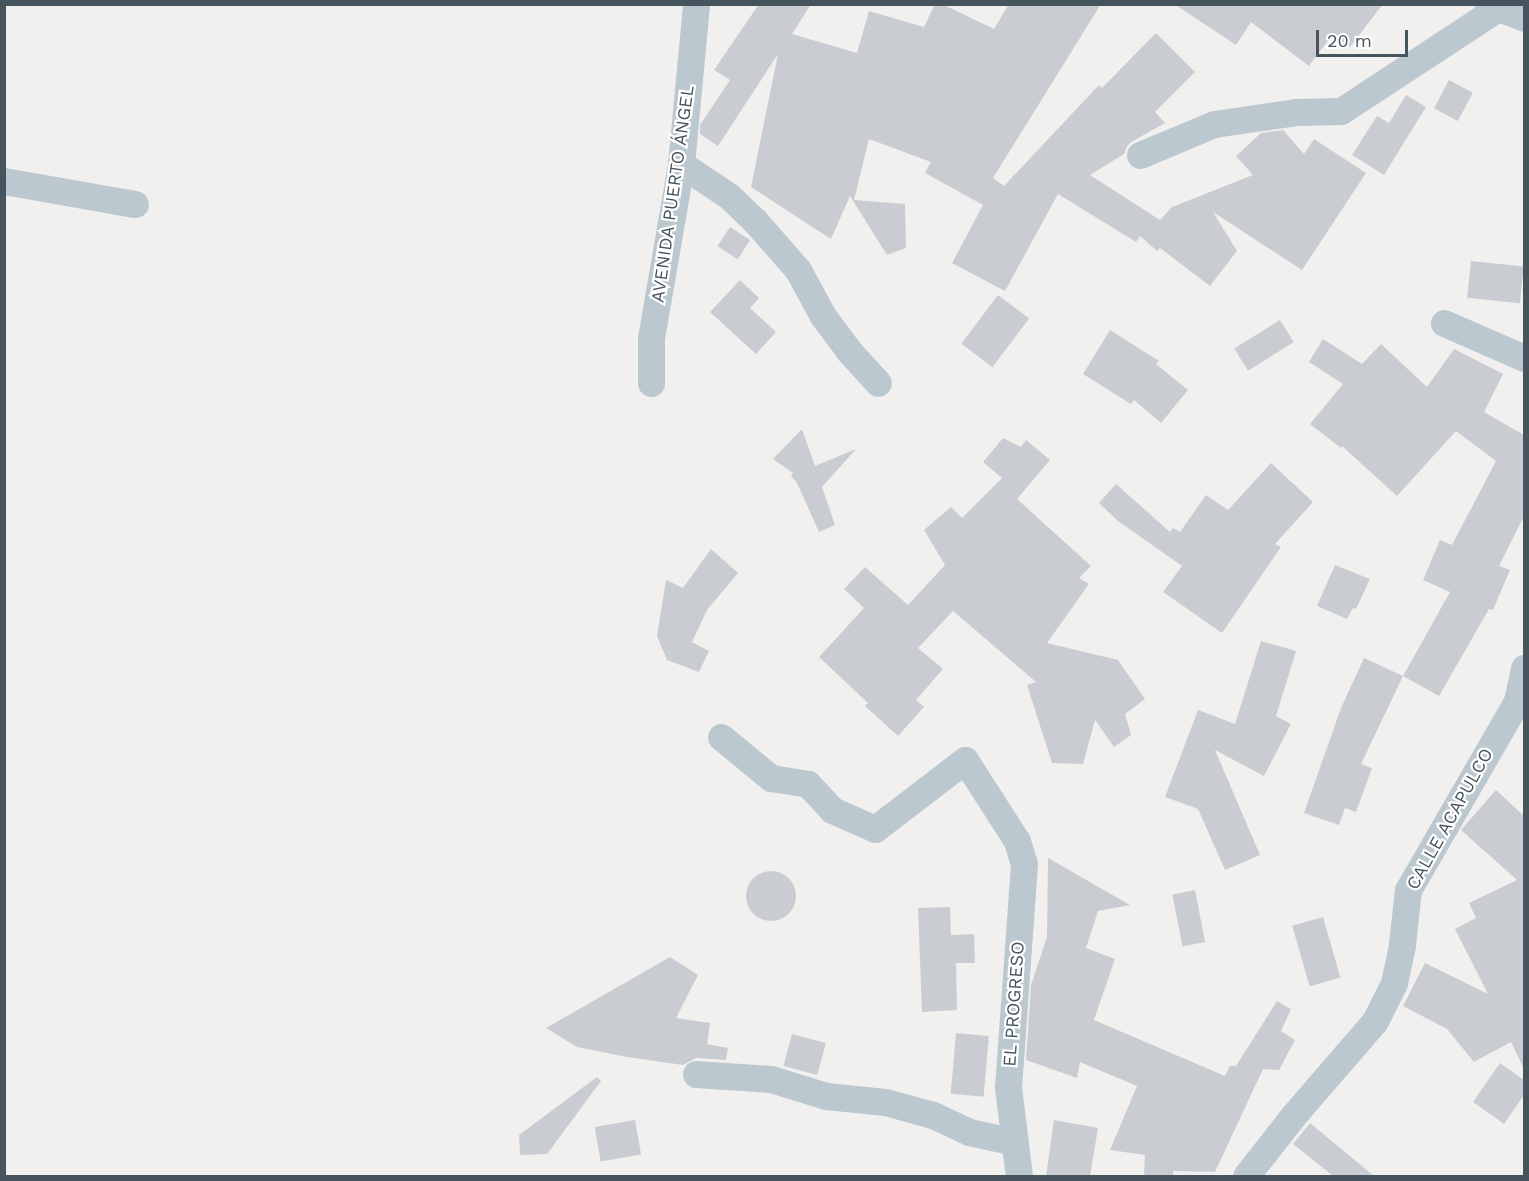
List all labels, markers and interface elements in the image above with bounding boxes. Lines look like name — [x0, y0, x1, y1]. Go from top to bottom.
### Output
scale bar — [1319, 18, 1410, 56]
text: 20 m — [1327, 30, 1372, 51]
street label: AVENIDA PUERTO ÁNGEL — [647, 83, 699, 305]
street label: CALLE ACAPULCO — [1402, 744, 1498, 894]
street label: EL PROGRESO — [999, 940, 1029, 1068]

